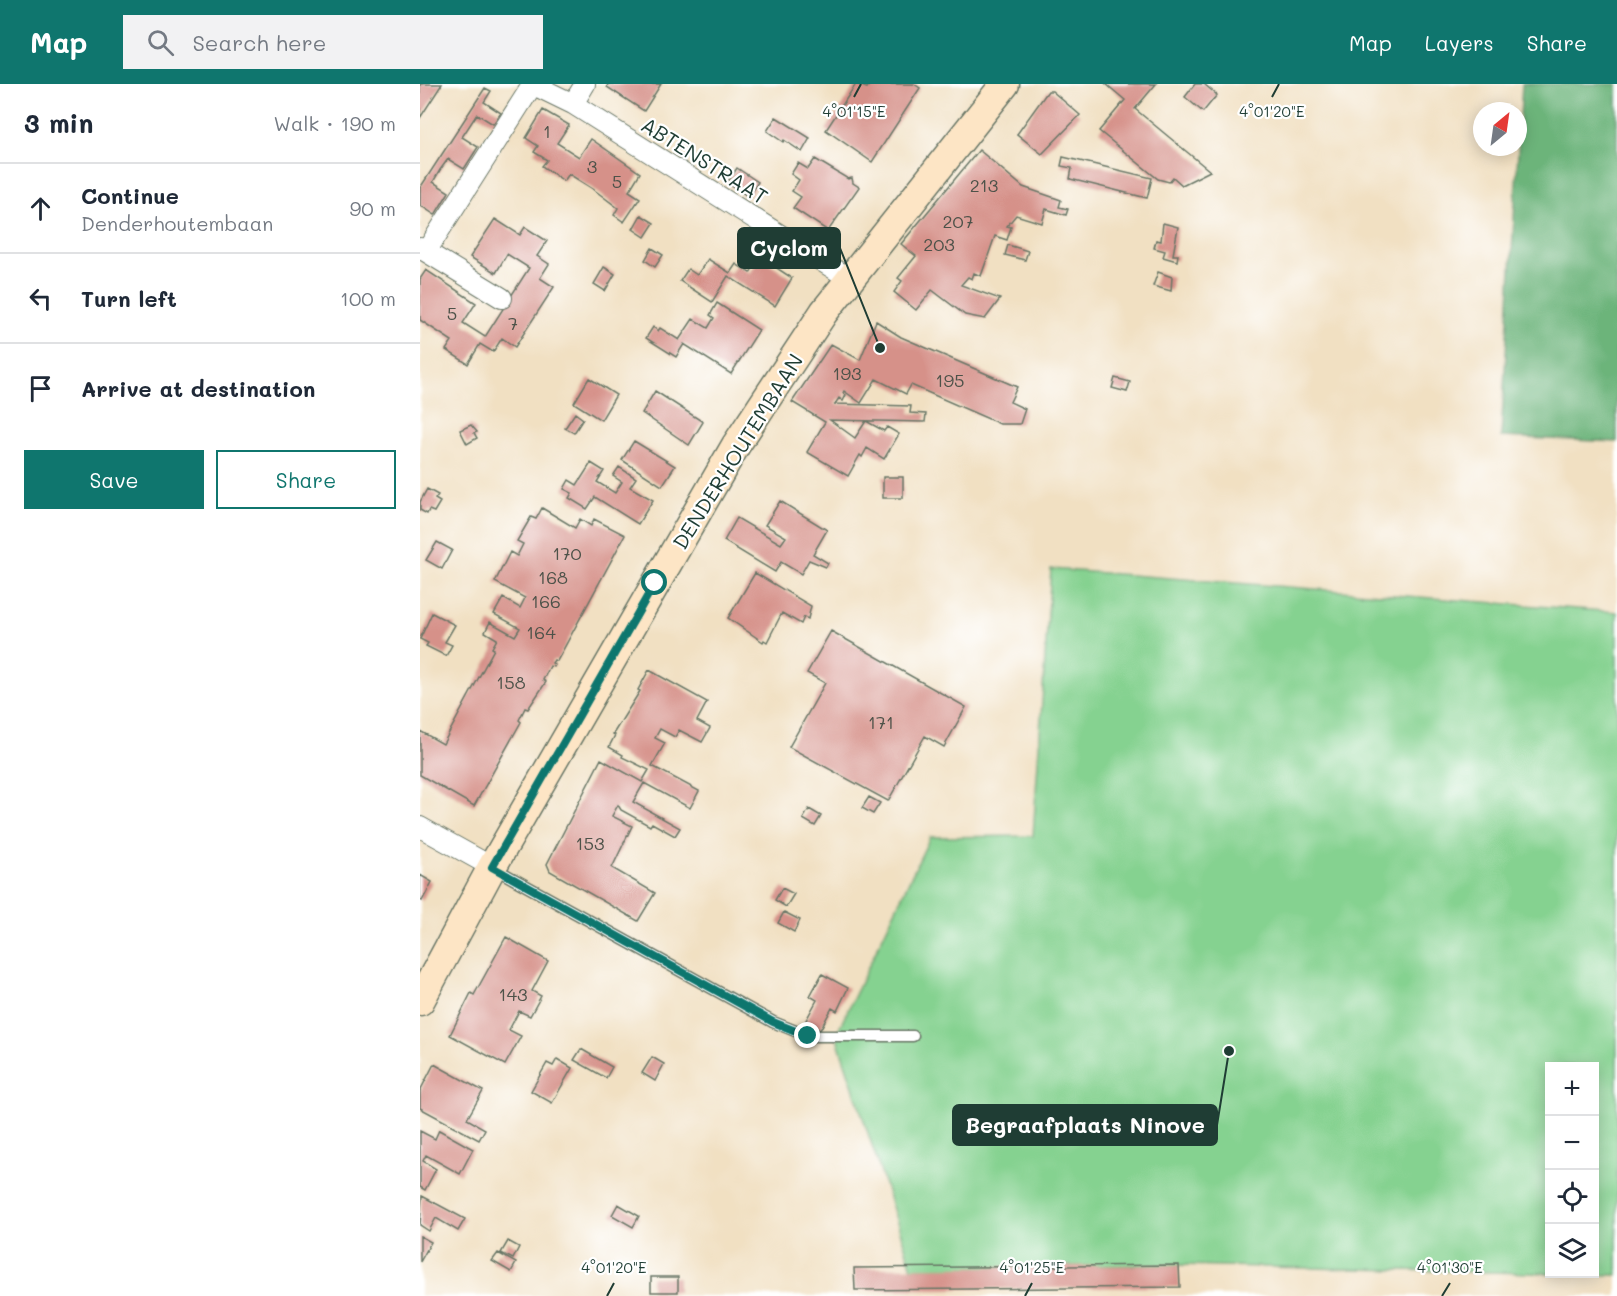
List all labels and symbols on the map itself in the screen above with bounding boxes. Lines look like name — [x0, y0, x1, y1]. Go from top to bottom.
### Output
text: 4°01'15"E — [822, 101, 886, 121]
text: 4°01'20"E — [1239, 101, 1305, 121]
north arrow — [1473, 102, 1527, 156]
street label: ABTENSTRAAT — [637, 110, 773, 210]
house number: 1 — [543, 119, 551, 143]
house number: 3 — [587, 154, 597, 178]
house number: 5 — [612, 169, 622, 193]
house number: 213 — [970, 173, 998, 197]
house number: 207 — [942, 209, 974, 233]
callout: Cyclom — [738, 228, 840, 268]
house number: 203 — [923, 232, 955, 256]
text: Cyclom — [750, 233, 828, 262]
house number: 5 — [447, 301, 457, 325]
house number: 7 — [508, 311, 518, 335]
street label: DENDERHOUTEMBAAN — [666, 348, 808, 554]
house number: 193 — [832, 361, 862, 385]
house number: 195 — [935, 368, 965, 392]
house number: 170 — [552, 541, 582, 565]
house number: 168 — [538, 565, 568, 589]
route start — [641, 569, 667, 595]
house number: 166 — [531, 589, 561, 613]
house number: 164 — [526, 620, 556, 644]
house number: 158 — [496, 670, 526, 694]
house number: 171 — [868, 710, 894, 734]
house number: 153 — [575, 831, 605, 855]
house number: 143 — [498, 982, 528, 1006]
route end — [794, 1022, 820, 1048]
callout: Begraafplaats Ninove — [953, 1105, 1217, 1145]
text: Begraafplaats Ninove — [965, 1110, 1205, 1139]
text: 4°01'20"E — [581, 1257, 647, 1277]
text: 4°01'25"E — [1000, 1257, 1065, 1277]
text: 4°01'30"E — [1417, 1257, 1483, 1277]

